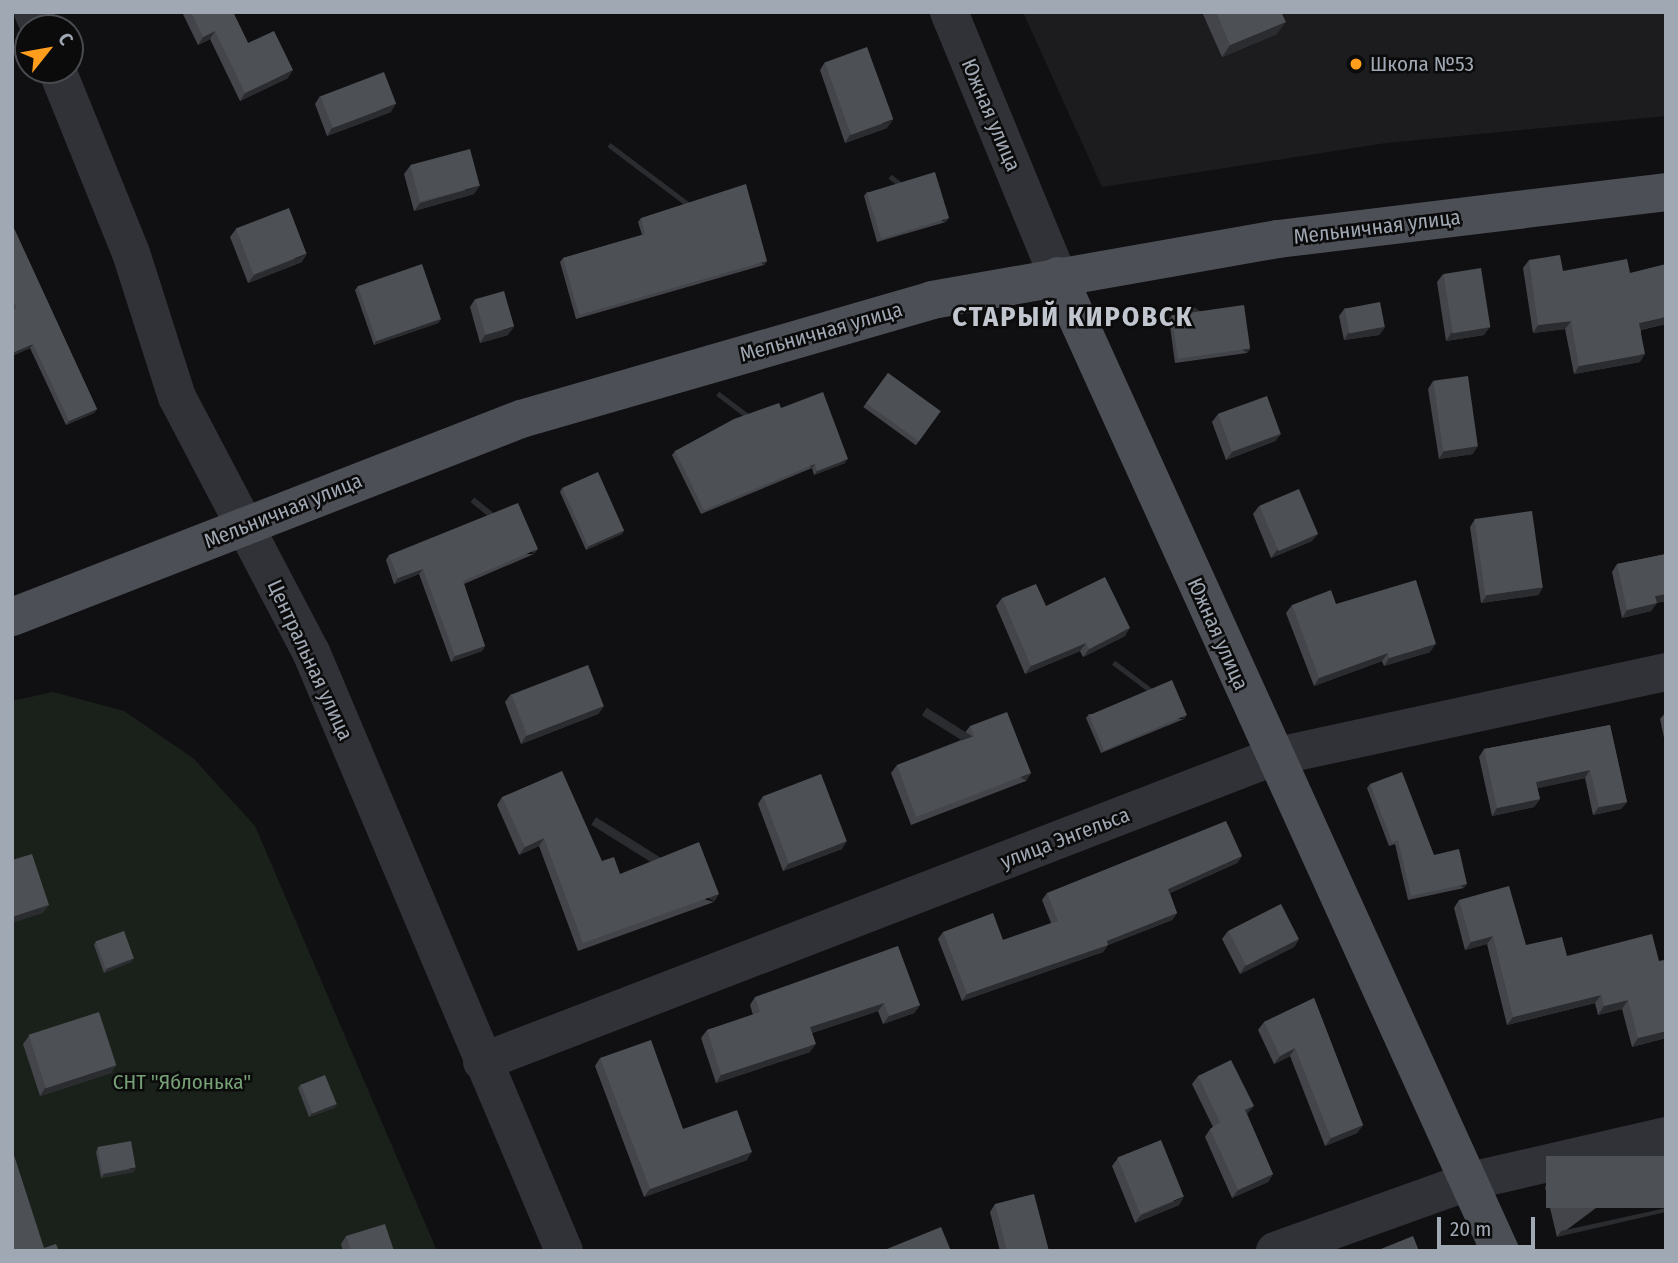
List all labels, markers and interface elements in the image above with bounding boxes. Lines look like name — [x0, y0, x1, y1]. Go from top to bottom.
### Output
north arrow — [14, 14, 84, 84]
text: С — [53, 29, 78, 49]
place label: Школа №53 — [1370, 51, 1474, 77]
street label: Южная улица — [956, 55, 1026, 175]
marker: Школа №53 — [1348, 56, 1364, 72]
street label: Мельничная улица — [1292, 204, 1462, 250]
street label: Мельничная улица — [737, 297, 905, 367]
district label: СТАРЫЙ КИРОВСК — [954, 300, 1192, 334]
street label: Мельничная улица — [200, 468, 366, 554]
street label: Южная улица — [1182, 574, 1254, 694]
street label: Центральная улица — [262, 576, 358, 744]
street label: улица Энгельса — [997, 802, 1133, 874]
park label: СНТ "Яблонька" — [113, 1069, 251, 1095]
scale bar — [1440, 1204, 1538, 1248]
text: 20 m — [1450, 1216, 1491, 1242]

